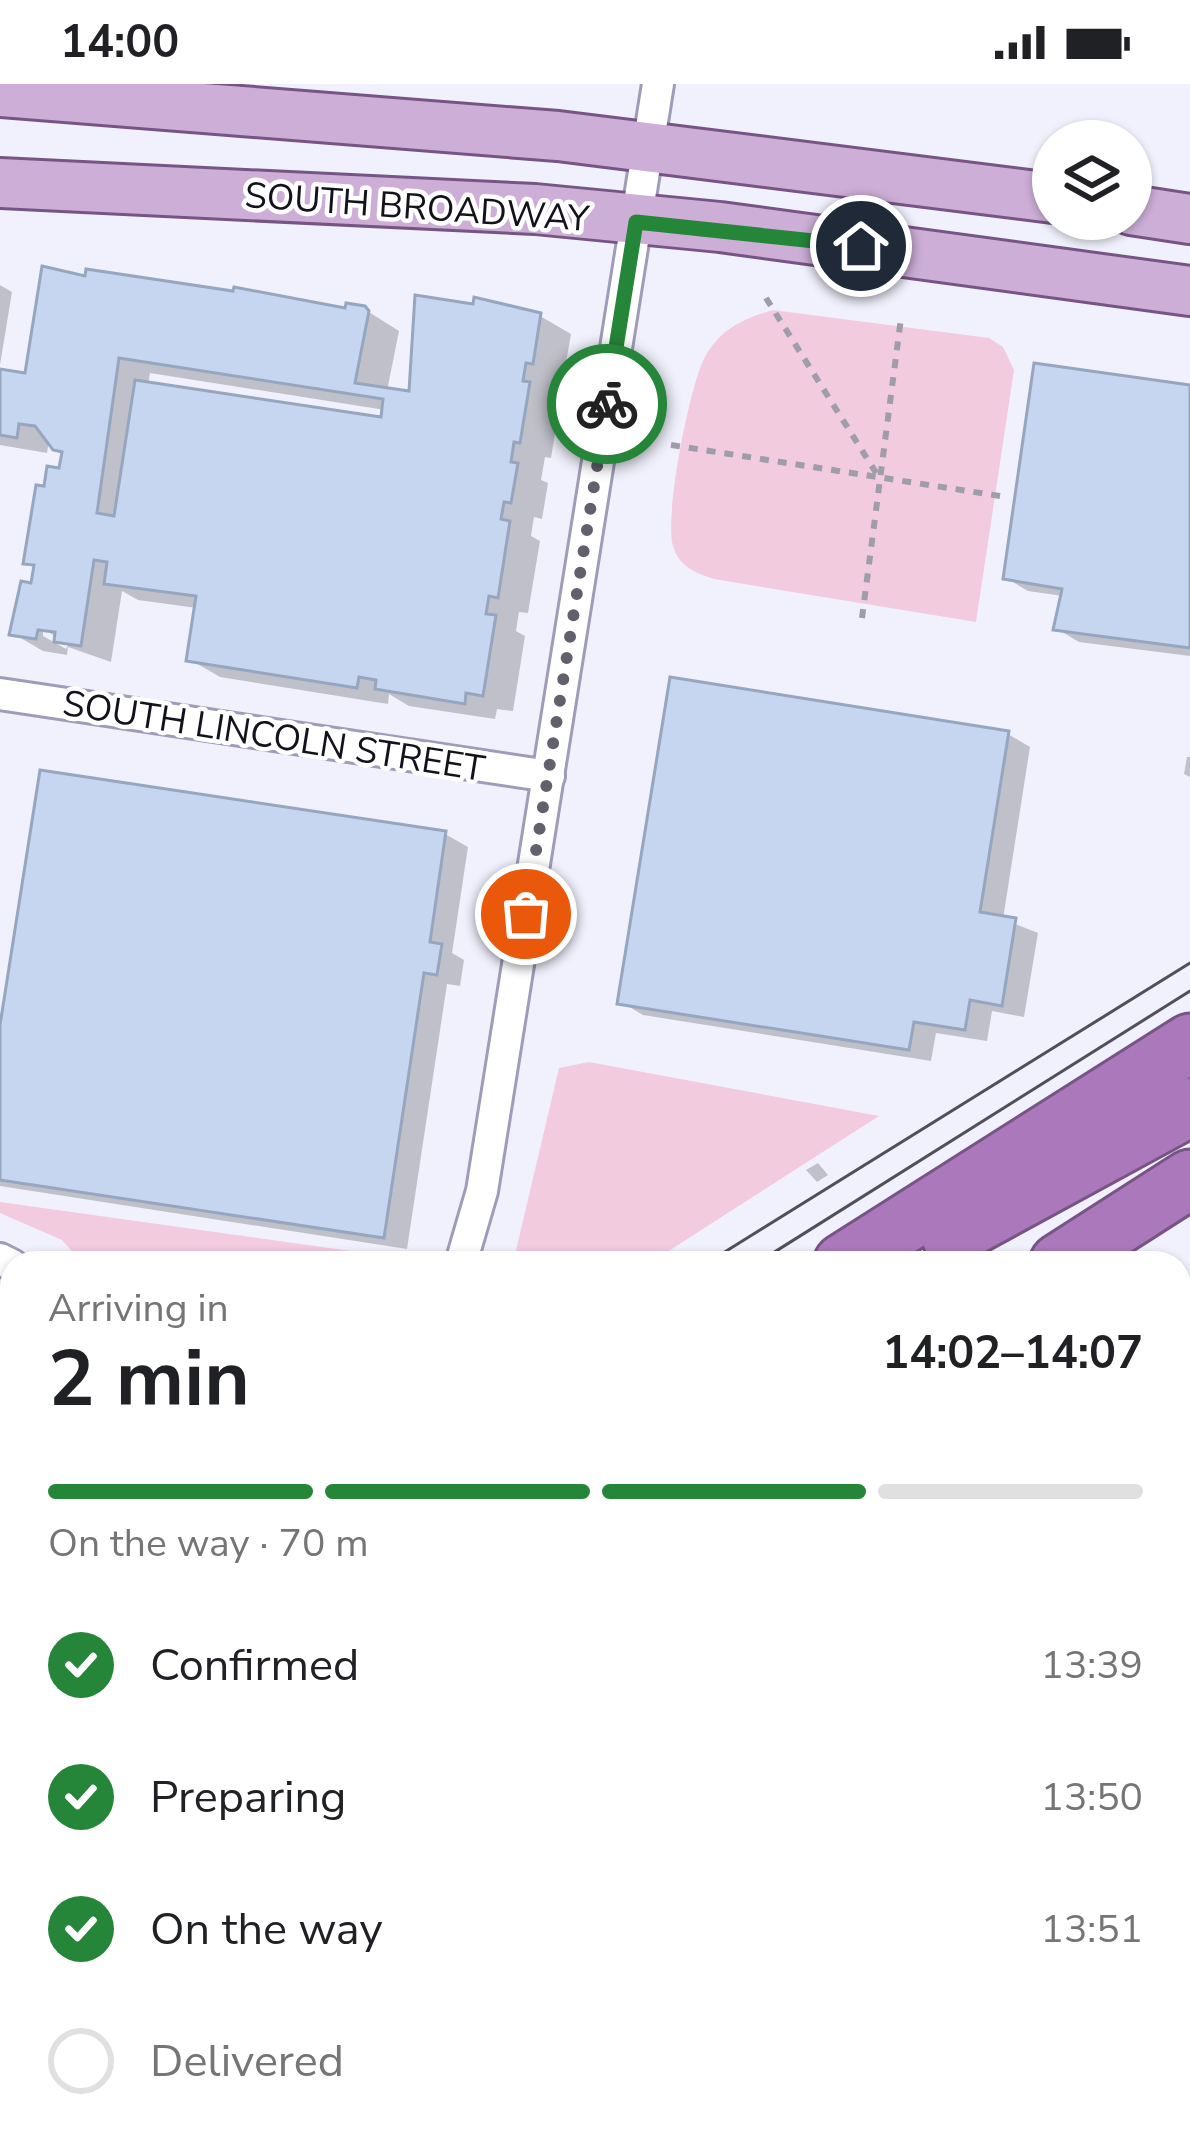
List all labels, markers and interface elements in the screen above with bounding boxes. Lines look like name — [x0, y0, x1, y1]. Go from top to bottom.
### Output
text: 14:00 — [60, 12, 179, 73]
map controls — [1032, 120, 1152, 240]
button: layers — [1032, 120, 1152, 240]
street label: SOUTH BROADWAY — [243, 171, 591, 244]
pin — [810, 195, 912, 297]
icon: home — [828, 213, 894, 279]
courier — [547, 344, 667, 464]
icon: bike — [574, 371, 640, 437]
street label: SOUTH LINCOLN STREET — [59, 679, 489, 794]
pin — [475, 863, 577, 965]
icon: bag — [493, 881, 559, 947]
text: Arriving in — [48, 1282, 229, 1335]
text: 14:02–14:07 — [882, 1323, 1143, 1384]
text: 2 min — [48, 1326, 250, 1433]
text: On the way · 70 m — [48, 1517, 369, 1570]
icon: check — [48, 1632, 114, 1698]
text: Confirmed — [150, 1635, 359, 1696]
text: 13:39 — [1041, 1639, 1143, 1692]
icon: check — [48, 1764, 114, 1830]
text: Preparing — [150, 1767, 346, 1828]
text: 13:50 — [1041, 1771, 1143, 1824]
icon: check — [48, 1896, 114, 1962]
text: On the way — [150, 1899, 383, 1960]
text: 13:51 — [1041, 1903, 1143, 1956]
text: Delivered — [150, 2031, 344, 2092]

